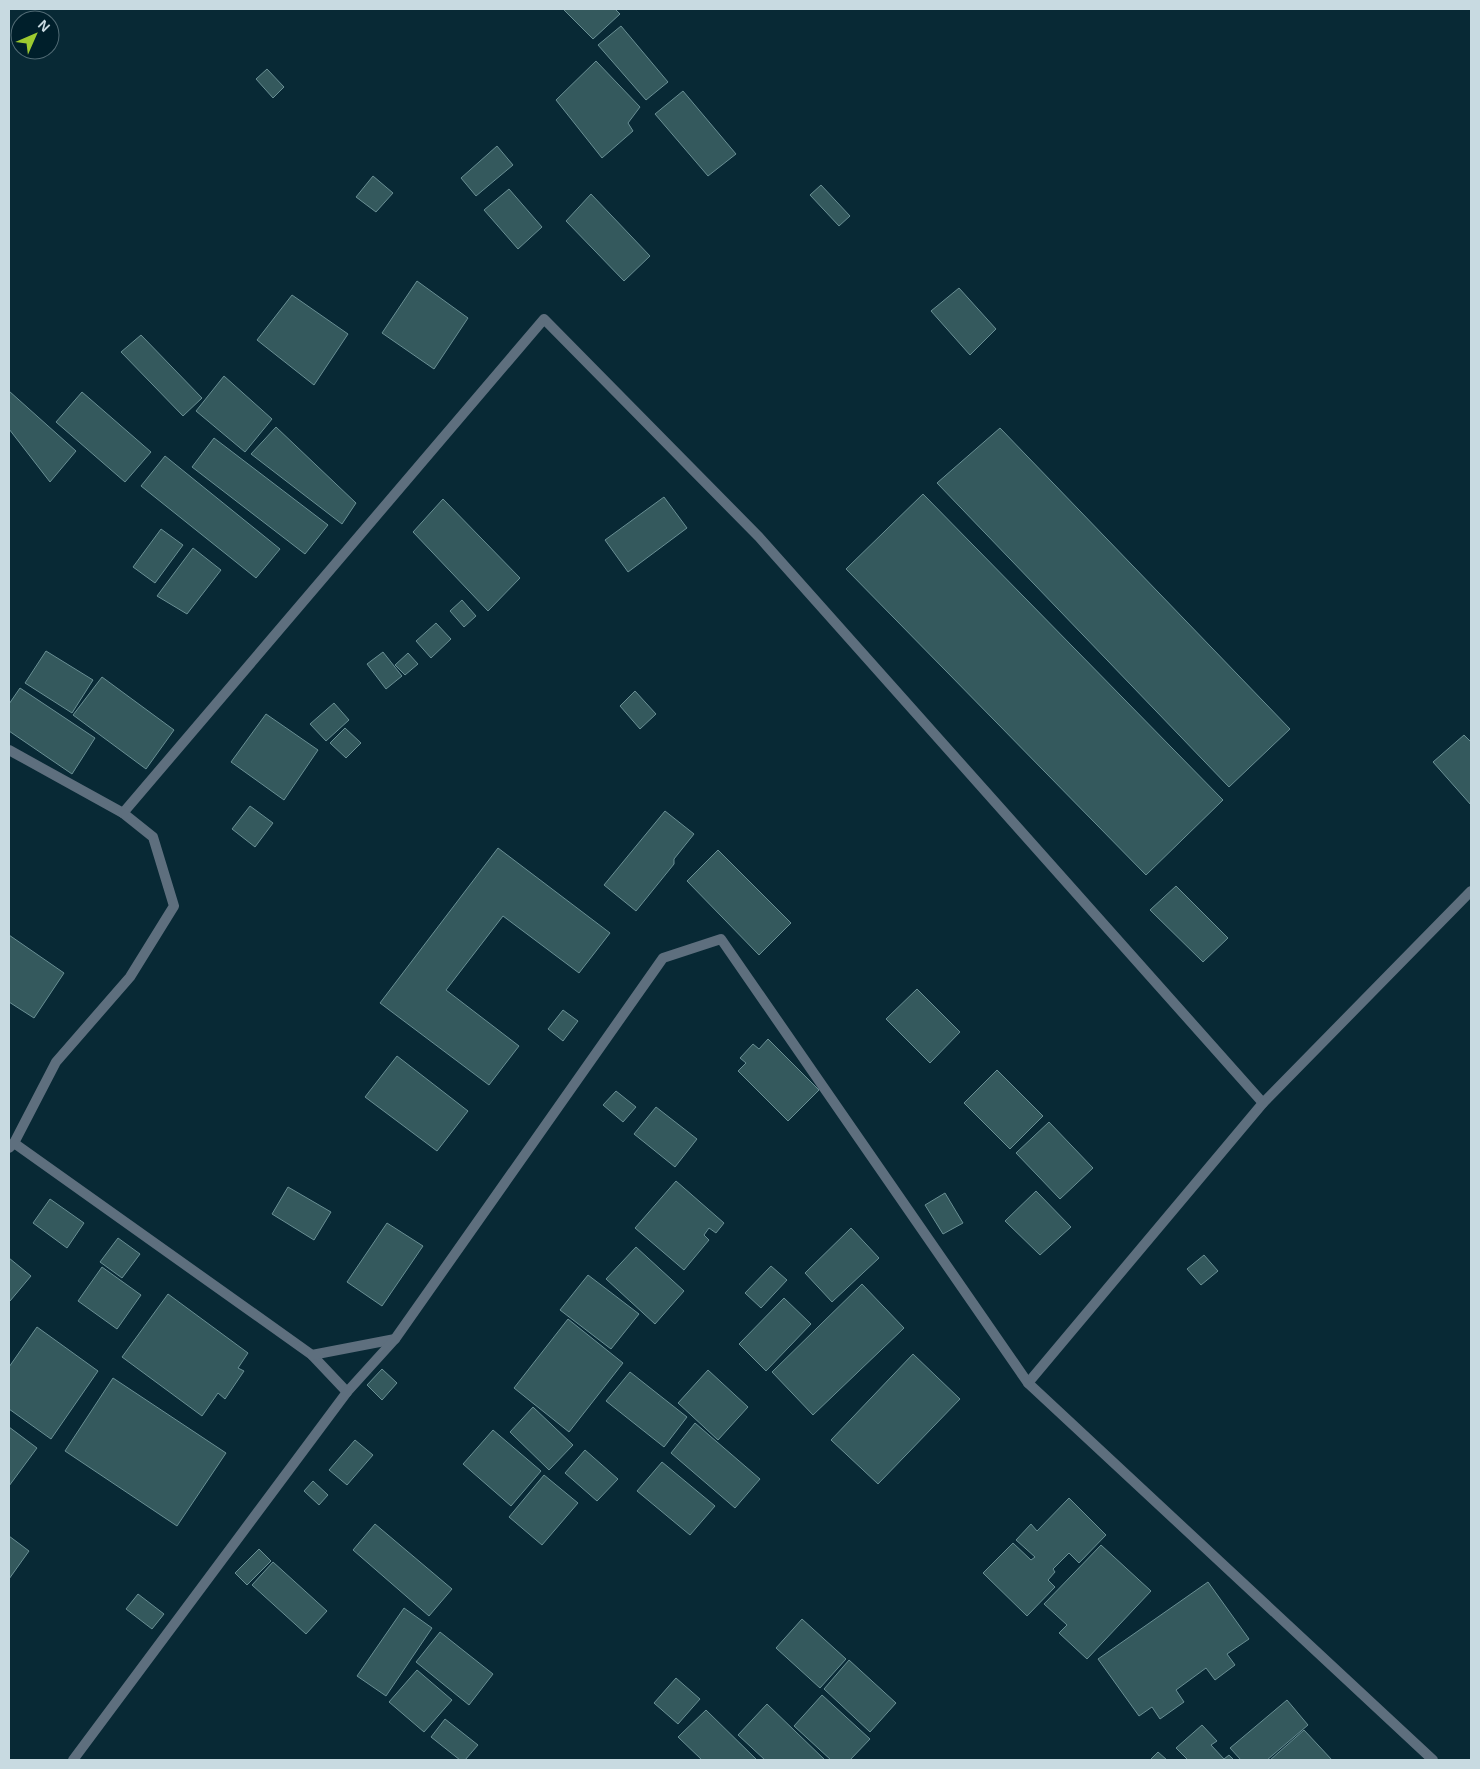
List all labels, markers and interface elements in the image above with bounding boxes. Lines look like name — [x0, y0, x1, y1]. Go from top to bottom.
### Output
north arrow — [10, 10, 60, 60]
text: N — [35, 17, 53, 35]

